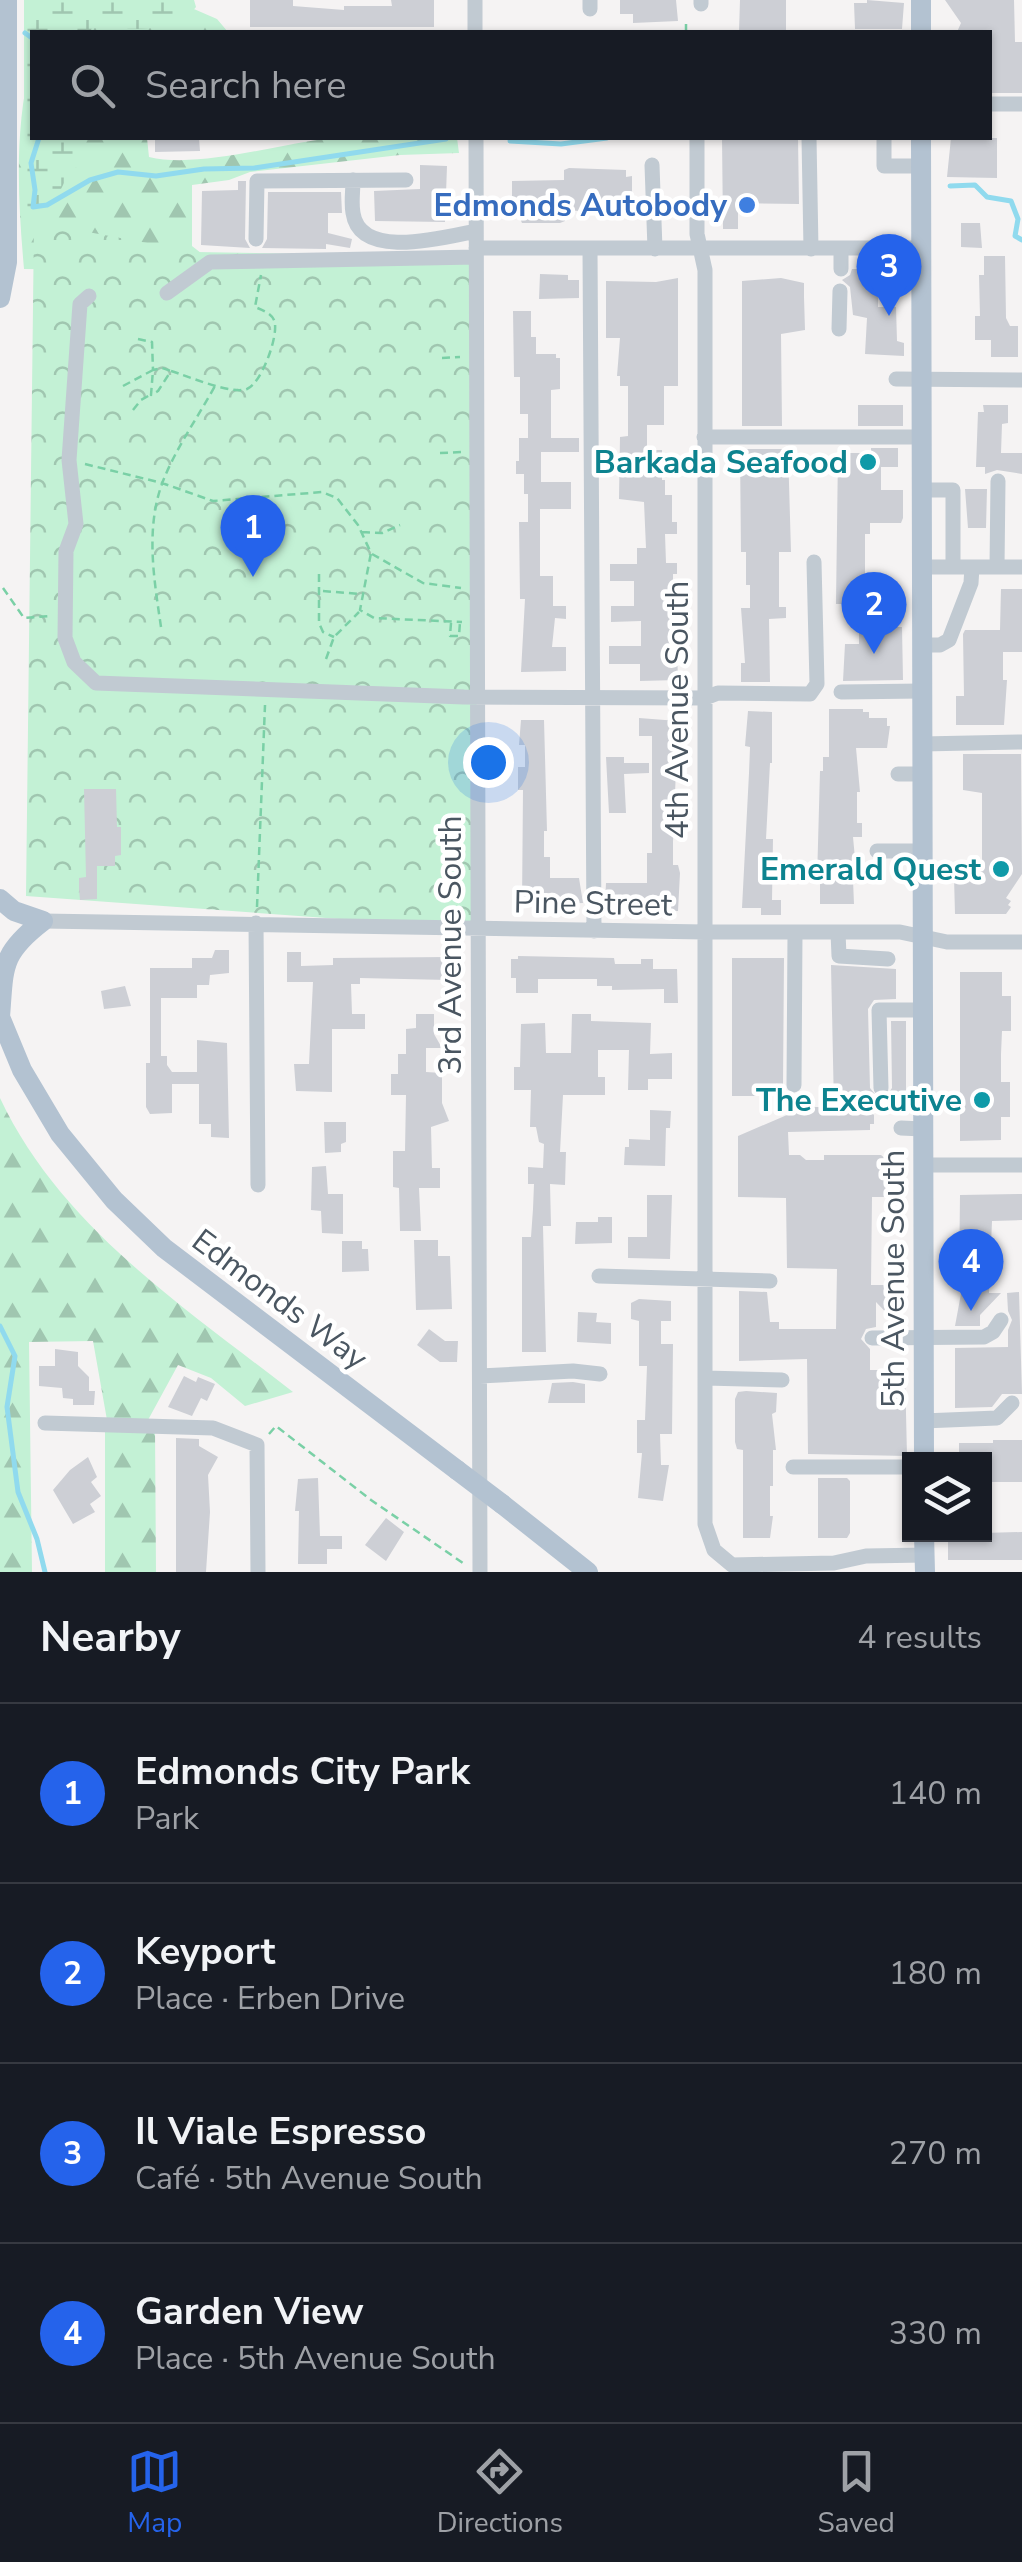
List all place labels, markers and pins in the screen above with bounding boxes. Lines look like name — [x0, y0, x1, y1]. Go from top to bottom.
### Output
place label: Edmonds Autobody — [434, 184, 728, 227]
marker: Edmonds Autobody — [736, 194, 758, 216]
pin: 3 — [856, 234, 922, 316]
place label: Barkada Seafood — [594, 441, 848, 484]
marker: Barkada Seafood — [857, 451, 879, 473]
pin: 1 — [220, 494, 286, 577]
pin: 2 — [842, 572, 906, 654]
place label: Emerald Quest — [760, 848, 982, 891]
marker: Emerald Quest — [990, 858, 1012, 880]
place label: The Executive — [756, 1079, 962, 1122]
marker: The Executive — [971, 1089, 993, 1111]
pin: 4 — [938, 1228, 1004, 1311]

